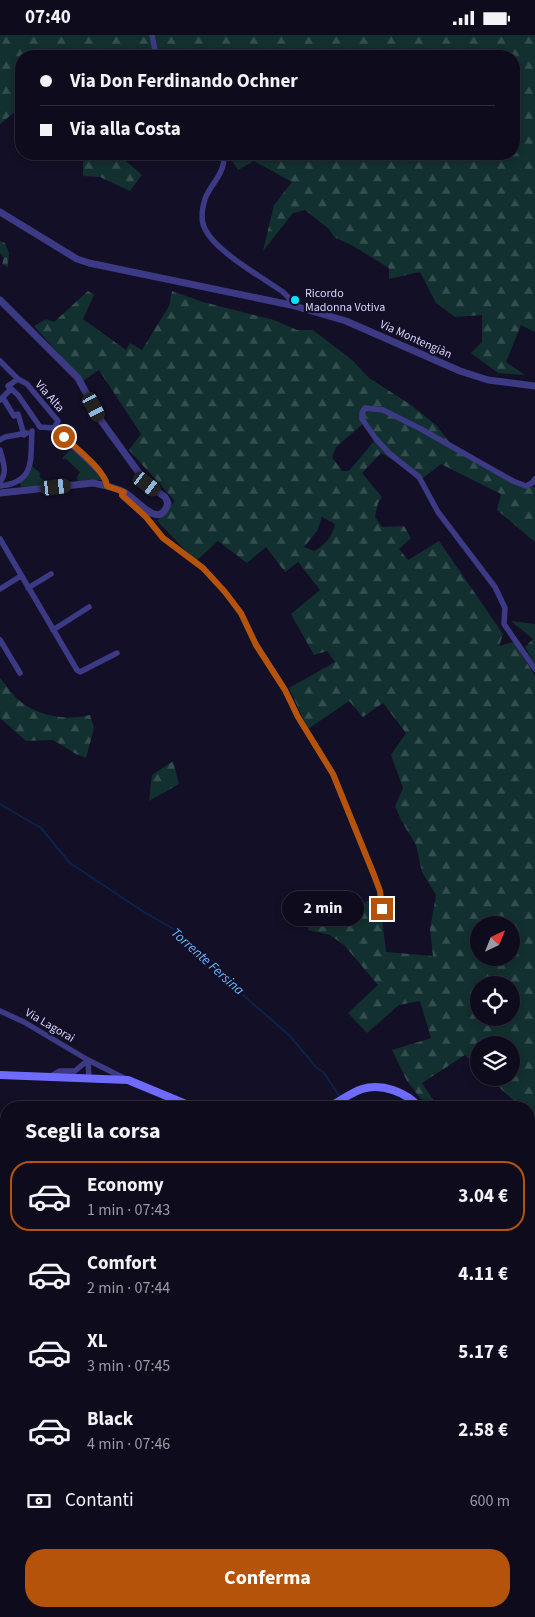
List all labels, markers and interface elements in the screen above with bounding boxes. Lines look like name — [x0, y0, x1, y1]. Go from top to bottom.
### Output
text: 07:40 — [25, 4, 71, 31]
text: Via Don Ferdinando Ochner — [70, 68, 298, 95]
text: Via alla Costa — [70, 116, 181, 143]
place label: Ricordo Madonna Votiva — [305, 285, 385, 316]
marker: Ricordo Madonna Votiva — [289, 294, 301, 306]
street label: Via Montengiàn — [377, 316, 455, 363]
street label: Via Alta — [31, 377, 68, 416]
car — [80, 390, 107, 424]
route start — [53, 426, 75, 448]
car — [130, 469, 163, 499]
car — [40, 478, 71, 496]
callout: 2 min — [282, 891, 364, 927]
text: 2 min — [304, 897, 342, 919]
route end — [371, 898, 393, 920]
north arrow — [470, 916, 520, 966]
map controls — [470, 916, 520, 1086]
water label: Torrente Fersina — [166, 923, 249, 1000]
button: locate — [470, 976, 520, 1026]
street label: Via Lagorai — [22, 1004, 78, 1046]
button: layers — [470, 1036, 520, 1086]
text: Scegli la corsa — [25, 1115, 161, 1147]
text: Economy — [87, 1172, 164, 1199]
icon: car — [27, 1174, 72, 1219]
text: 3.04 € — [458, 1183, 508, 1210]
text: 1 min · 07:43 — [87, 1199, 170, 1221]
text: Comfort — [87, 1250, 157, 1277]
icon: car — [27, 1252, 72, 1297]
text: 4.11 € — [458, 1261, 508, 1288]
text: 2 min · 07:44 — [87, 1277, 170, 1299]
text: XL — [87, 1328, 108, 1355]
icon: car — [27, 1330, 72, 1375]
text: 5.17 € — [458, 1339, 508, 1366]
text: 3 min · 07:45 — [87, 1355, 170, 1377]
text: Black — [87, 1406, 133, 1433]
icon: car — [27, 1408, 72, 1453]
text: 2.58 € — [458, 1417, 508, 1444]
text: 4 min · 07:46 — [87, 1433, 170, 1455]
icon: cash — [25, 1487, 53, 1515]
text: Contanti — [65, 1487, 134, 1514]
text: 600 m — [470, 1490, 510, 1512]
button: Conferma — [25, 1549, 510, 1607]

